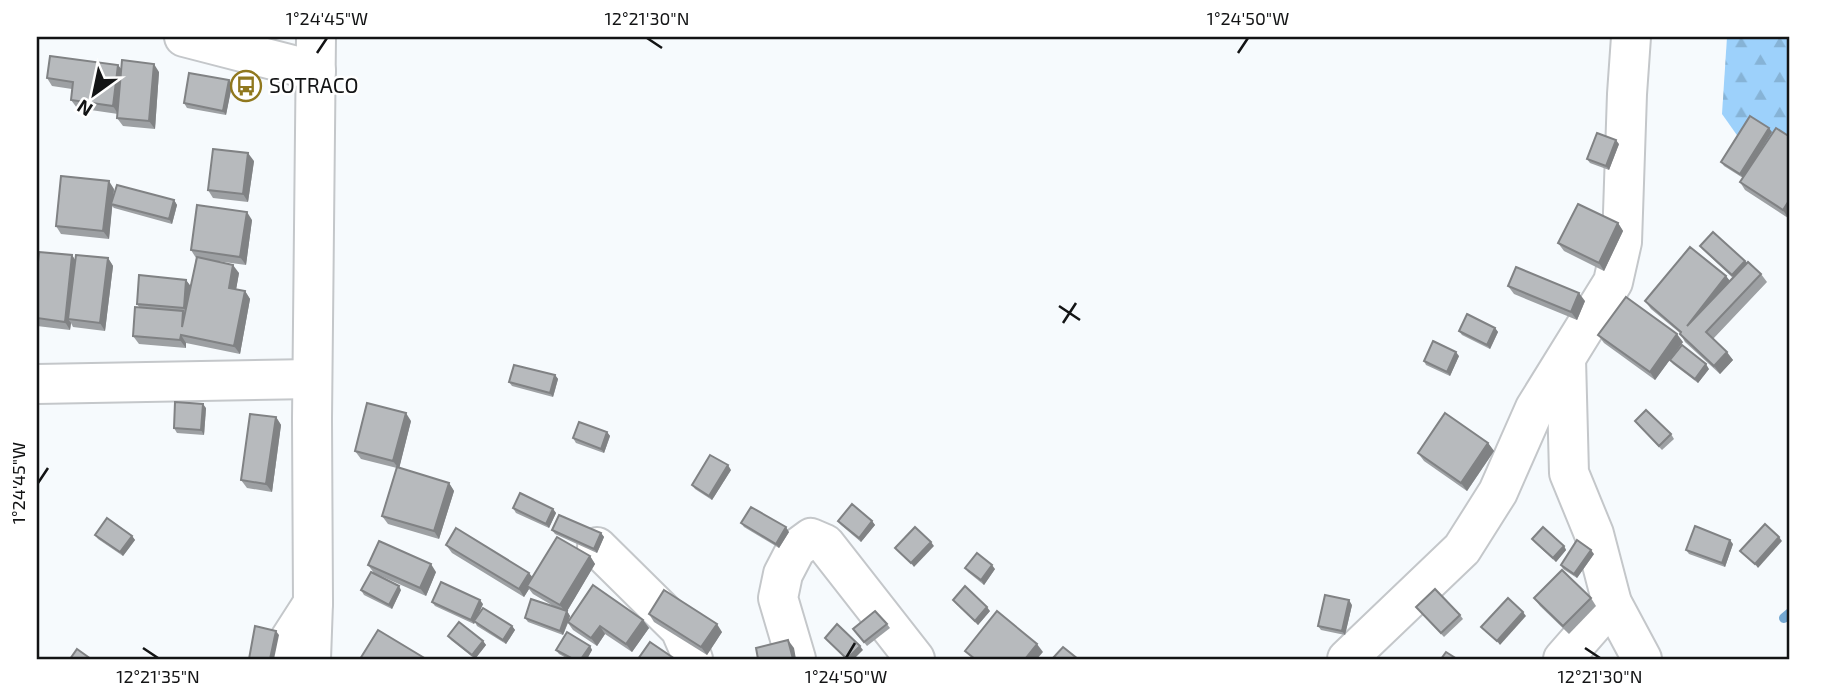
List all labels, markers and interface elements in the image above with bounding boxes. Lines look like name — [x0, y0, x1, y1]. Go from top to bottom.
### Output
text: 1°24'45"W — [286, 7, 368, 29]
text: 12°21'30"N — [605, 7, 689, 29]
text: 1°24'50"W — [1207, 7, 1289, 29]
north arrow — [60, 60, 130, 130]
bus stop icon: SOTRACO — [229, 69, 263, 103]
place label: SOTRACO — [269, 72, 358, 97]
text: N — [72, 95, 96, 122]
text: 1°24'45"W — [7, 442, 29, 524]
text: 12°21'35"N — [116, 665, 200, 687]
text: 1°24'50"W — [805, 665, 887, 687]
text: 12°21'30"N — [1558, 665, 1642, 687]

